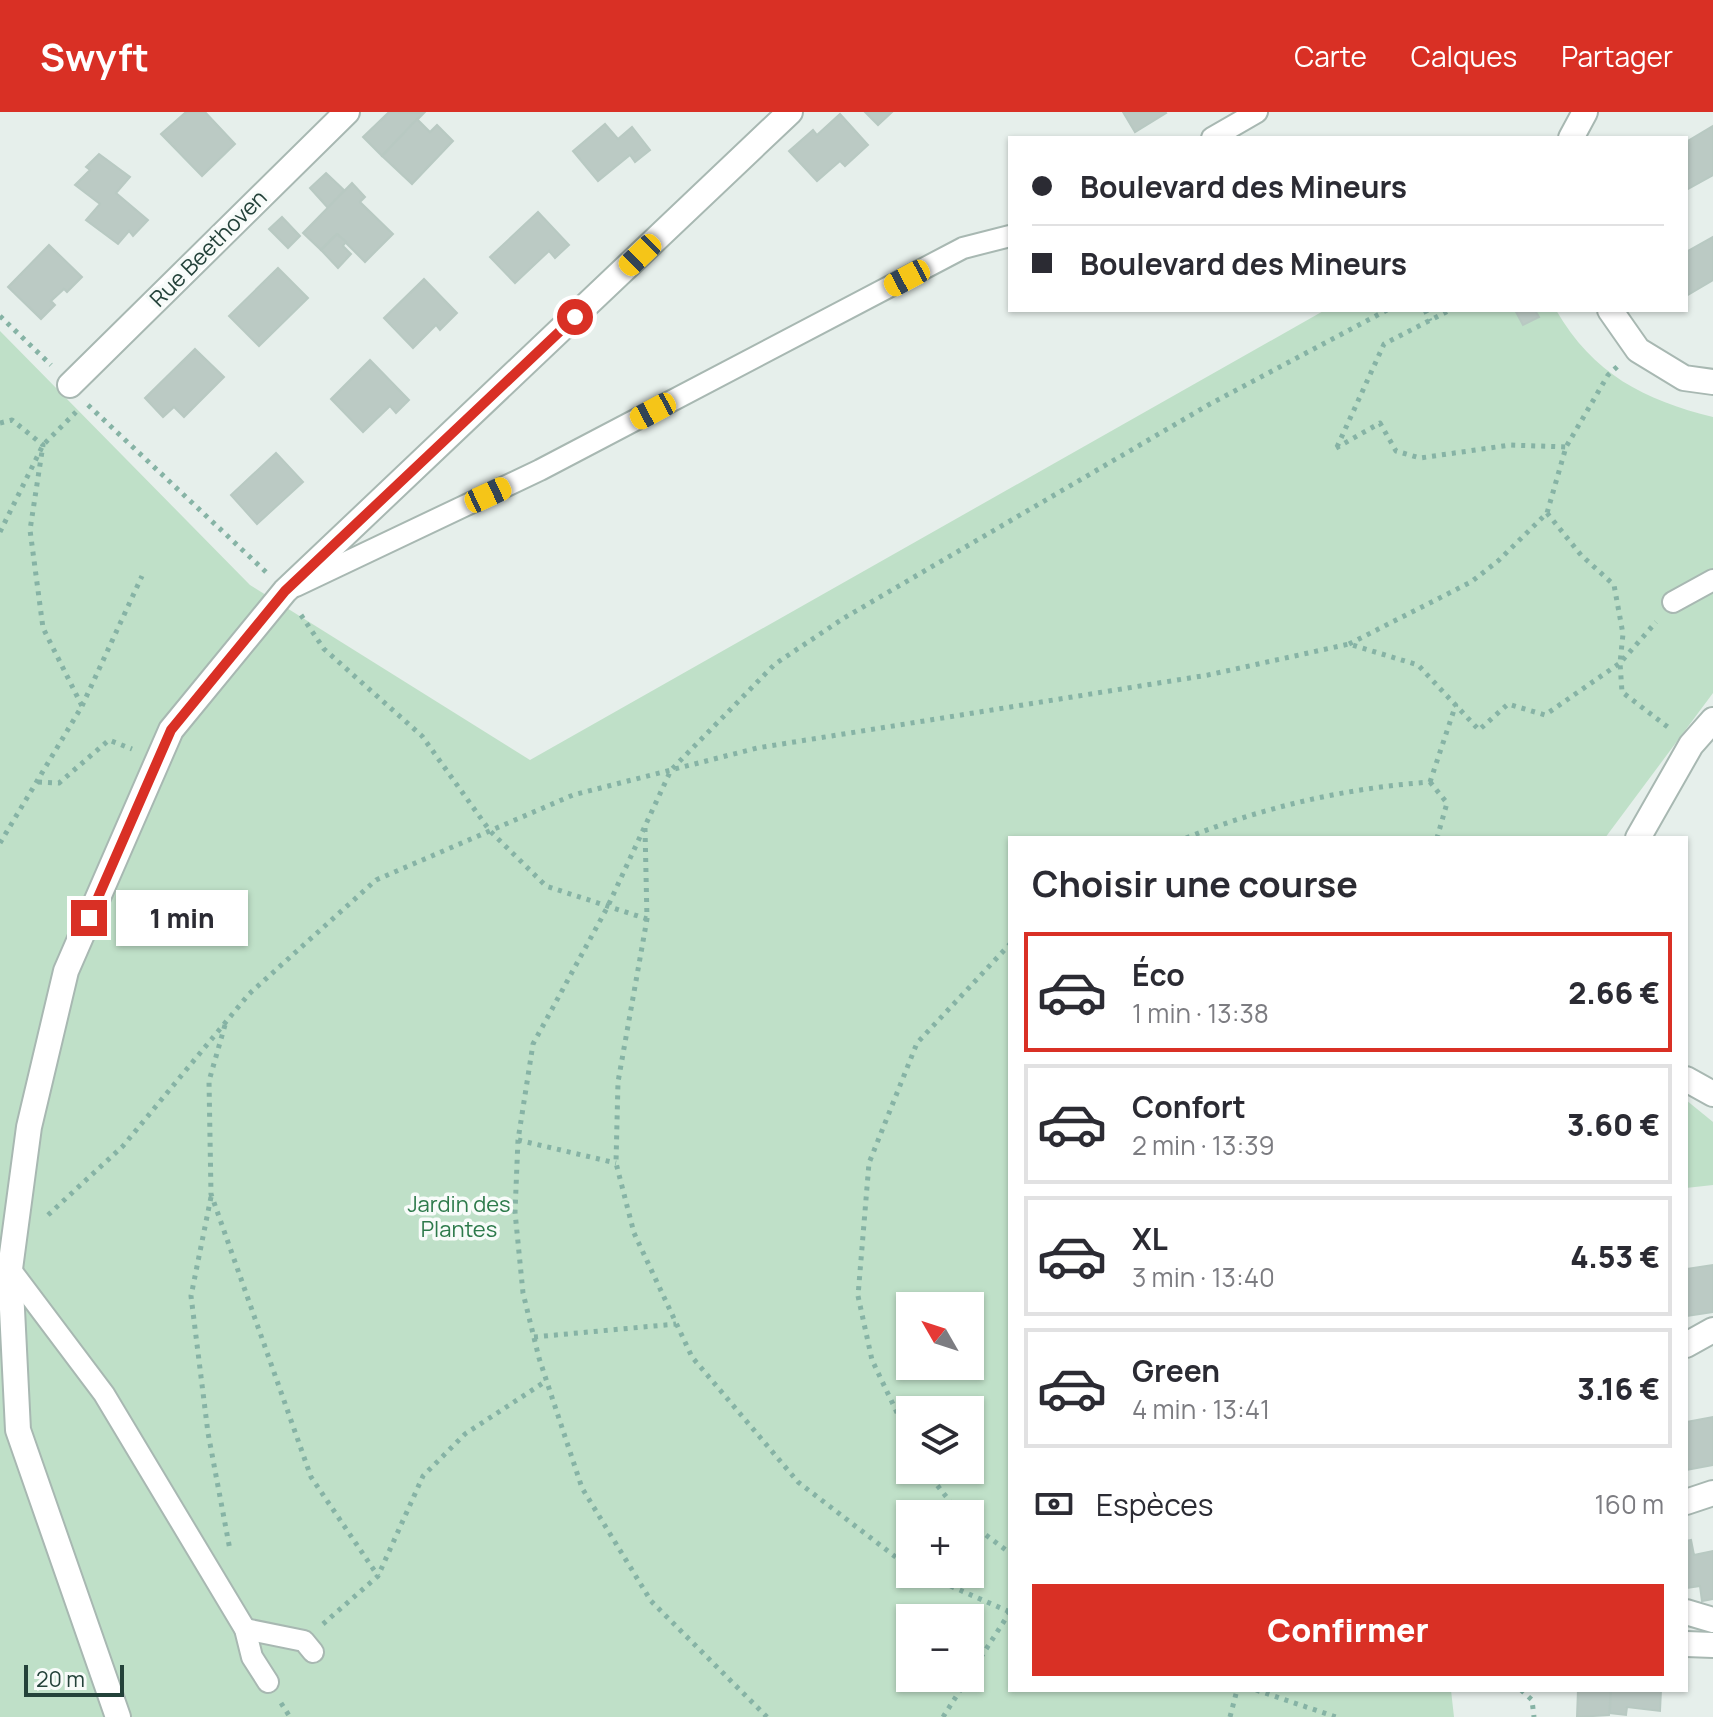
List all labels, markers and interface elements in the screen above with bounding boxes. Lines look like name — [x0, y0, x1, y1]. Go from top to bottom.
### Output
text: Swyft — [40, 30, 149, 82]
text: Carte — [1294, 37, 1367, 75]
text: Calques — [1411, 37, 1517, 75]
text: Partager — [1561, 37, 1673, 75]
text: Boulevard des Mineurs — [1080, 166, 1407, 207]
street label: Rue Beethoven — [143, 183, 273, 313]
car — [614, 230, 666, 280]
text: Boulevard des Mineurs — [1080, 243, 1407, 284]
car — [880, 256, 934, 300]
route start — [557, 299, 593, 335]
car — [626, 389, 680, 433]
car — [461, 474, 515, 516]
text: Choisir une course — [1032, 859, 1358, 908]
callout: 1 min — [117, 890, 249, 946]
route end — [71, 900, 107, 936]
text: 1 min — [149, 900, 215, 936]
text: Éco — [1132, 954, 1185, 995]
icon: car — [1036, 956, 1108, 1028]
text: 2.66 € — [1568, 972, 1660, 1013]
text: 1 min · 13:38 — [1132, 995, 1269, 1031]
text: Confort — [1132, 1086, 1246, 1127]
icon: car — [1036, 1088, 1108, 1160]
text: 3.60 € — [1567, 1104, 1660, 1145]
text: 2 min · 13:39 — [1132, 1127, 1275, 1163]
park label: Jardin des Plantes — [407, 1189, 511, 1244]
text: XL — [1132, 1218, 1168, 1259]
icon: car — [1036, 1220, 1108, 1292]
text: 4.53 € — [1570, 1236, 1660, 1277]
text: 3 min · 13:40 — [1132, 1259, 1275, 1295]
north arrow — [896, 1292, 984, 1380]
map controls — [896, 1292, 984, 1692]
text: Green — [1132, 1350, 1220, 1391]
icon: car — [1036, 1352, 1108, 1424]
text: 3.16 € — [1577, 1368, 1660, 1409]
text: 4 min · 13:41 — [1132, 1391, 1270, 1427]
button: layers — [896, 1396, 984, 1484]
icon: cash — [1032, 1482, 1076, 1526]
text: Espèces — [1096, 1484, 1214, 1525]
text: 160 m — [1595, 1486, 1664, 1522]
button: + — [896, 1500, 984, 1588]
button: Confirmer — [1032, 1584, 1664, 1676]
button: − — [896, 1604, 984, 1692]
scale bar — [24, 1661, 124, 1697]
text: 20 m — [36, 1664, 85, 1694]

